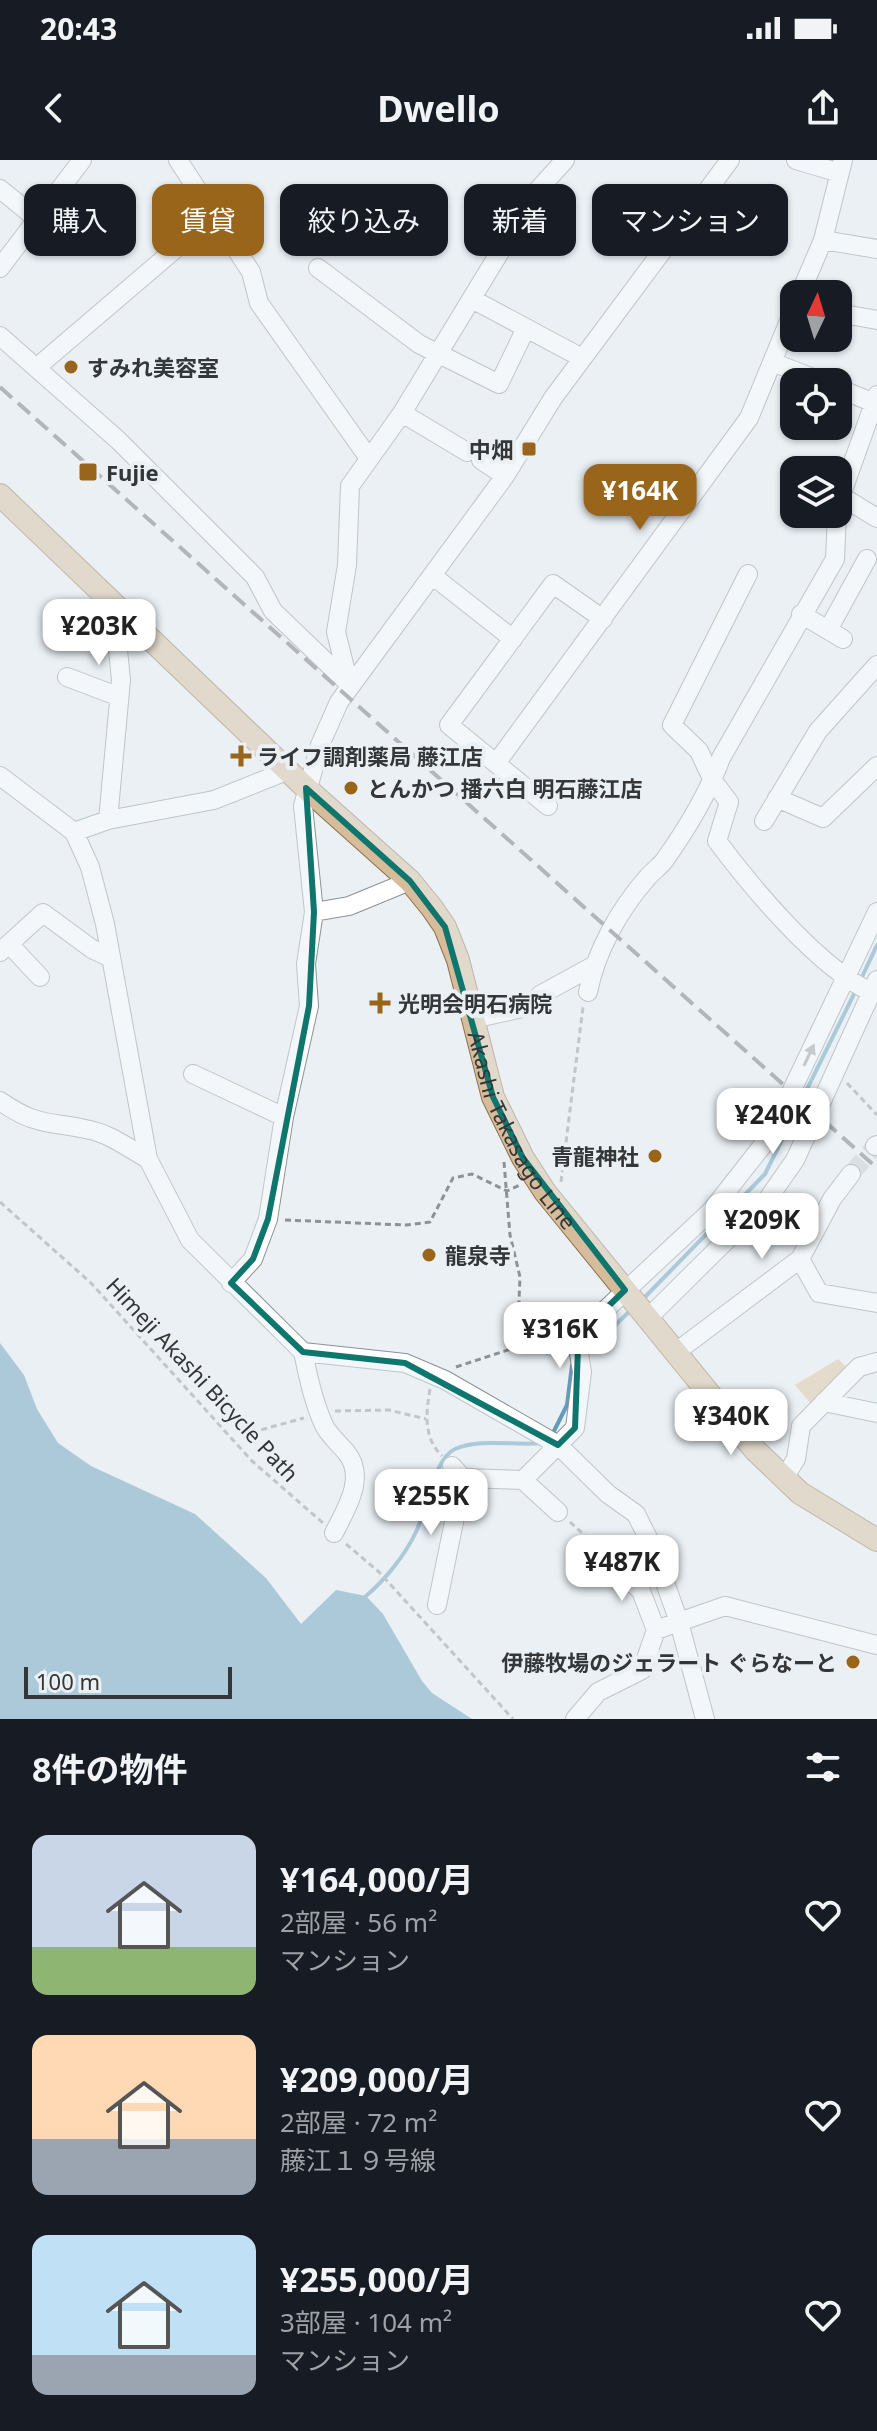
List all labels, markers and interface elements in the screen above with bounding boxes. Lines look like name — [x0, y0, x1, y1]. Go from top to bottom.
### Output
text: 20:43 — [40, 8, 117, 49]
text: Dwello — [377, 84, 500, 133]
icon: back — [32, 86, 76, 130]
icon: share — [801, 86, 845, 130]
chip: 購入 — [24, 184, 136, 256]
chip: 賃貸 — [152, 184, 264, 256]
chip: 絞り込み — [280, 184, 448, 256]
chip: 新着 — [464, 184, 576, 256]
chip: マンション — [592, 184, 788, 256]
north arrow — [780, 280, 852, 352]
map controls — [780, 280, 852, 528]
place label: すみれ美容室 — [87, 352, 219, 382]
marker: すみれ美容室 — [62, 358, 80, 376]
button: locate — [780, 368, 852, 440]
place label: 中畑 — [469, 434, 513, 464]
marker: 中畑 — [520, 440, 538, 458]
button: layers — [780, 456, 852, 528]
place label: Fujie — [106, 457, 159, 487]
marker: Fujie — [77, 461, 99, 483]
pin: ¥164K — [584, 464, 696, 532]
text: ¥164K — [602, 472, 678, 508]
pin: ¥203K — [43, 599, 155, 667]
text: ¥203K — [61, 607, 137, 643]
place label: ライフ調剤薬局 藤江店 — [257, 741, 483, 771]
marker: ライフ調剤薬局 藤江店 — [232, 747, 250, 765]
place label: とんかつ 播六白 明石藤江店 — [367, 773, 642, 803]
marker: とんかつ 播六白 明石藤江店 — [342, 779, 360, 797]
place label: 光明会明石病院 — [398, 988, 552, 1018]
marker: 光明会明石病院 — [369, 992, 391, 1014]
street label: Akashi Takasago Line — [462, 1028, 584, 1235]
one-way arrow — [802, 1043, 816, 1066]
pin: ¥240K — [717, 1088, 829, 1156]
text: ¥240K — [735, 1096, 811, 1132]
place label: 青龍神社 — [551, 1141, 639, 1171]
marker: 青龍神社 — [646, 1147, 664, 1165]
pin: ¥209K — [706, 1193, 818, 1261]
text: ¥209K — [724, 1201, 800, 1237]
place label: 龍泉寺 — [445, 1240, 511, 1270]
marker: 龍泉寺 — [420, 1246, 438, 1264]
street label: Himeji Akashi Bicycle Path — [100, 1270, 306, 1488]
pin: ¥316K — [504, 1302, 616, 1370]
text: ¥316K — [522, 1310, 598, 1346]
pin: ¥340K — [675, 1389, 787, 1457]
text: ¥340K — [693, 1397, 769, 1433]
pin: ¥255K — [375, 1469, 487, 1537]
text: ¥255K — [393, 1477, 469, 1513]
pin: ¥487K — [566, 1535, 678, 1603]
text: ¥487K — [584, 1543, 660, 1579]
place label: 伊藤牧場のジェラート ぐらなーと — [501, 1647, 837, 1677]
marker: 伊藤牧場のジェラート ぐらなーと — [844, 1653, 862, 1671]
scale bar — [24, 1663, 232, 1699]
text: 100 m — [36, 1666, 100, 1696]
icon: filters — [801, 1745, 845, 1789]
text: 8件の物件 — [32, 1746, 187, 1792]
text: ¥164,000/月 — [280, 1856, 474, 1902]
icon: home — [96, 1867, 192, 1963]
icon: heart — [801, 1893, 845, 1937]
text: 2部屋 · 56 m² — [280, 1904, 437, 1940]
text: マンション — [280, 1942, 410, 1978]
text: ¥209,000/月 — [280, 2056, 474, 2102]
icon: home — [96, 2067, 192, 2163]
icon: heart — [801, 2093, 845, 2137]
text: 2部屋 · 72 m² — [280, 2104, 437, 2140]
text: 藤江１９号線 — [280, 2142, 436, 2178]
text: ¥255,000/月 — [280, 2256, 474, 2302]
icon: home — [96, 2267, 192, 2363]
icon: heart — [801, 2293, 845, 2337]
text: 3部屋 · 104 m² — [280, 2304, 452, 2340]
text: マンション — [280, 2342, 410, 2378]

